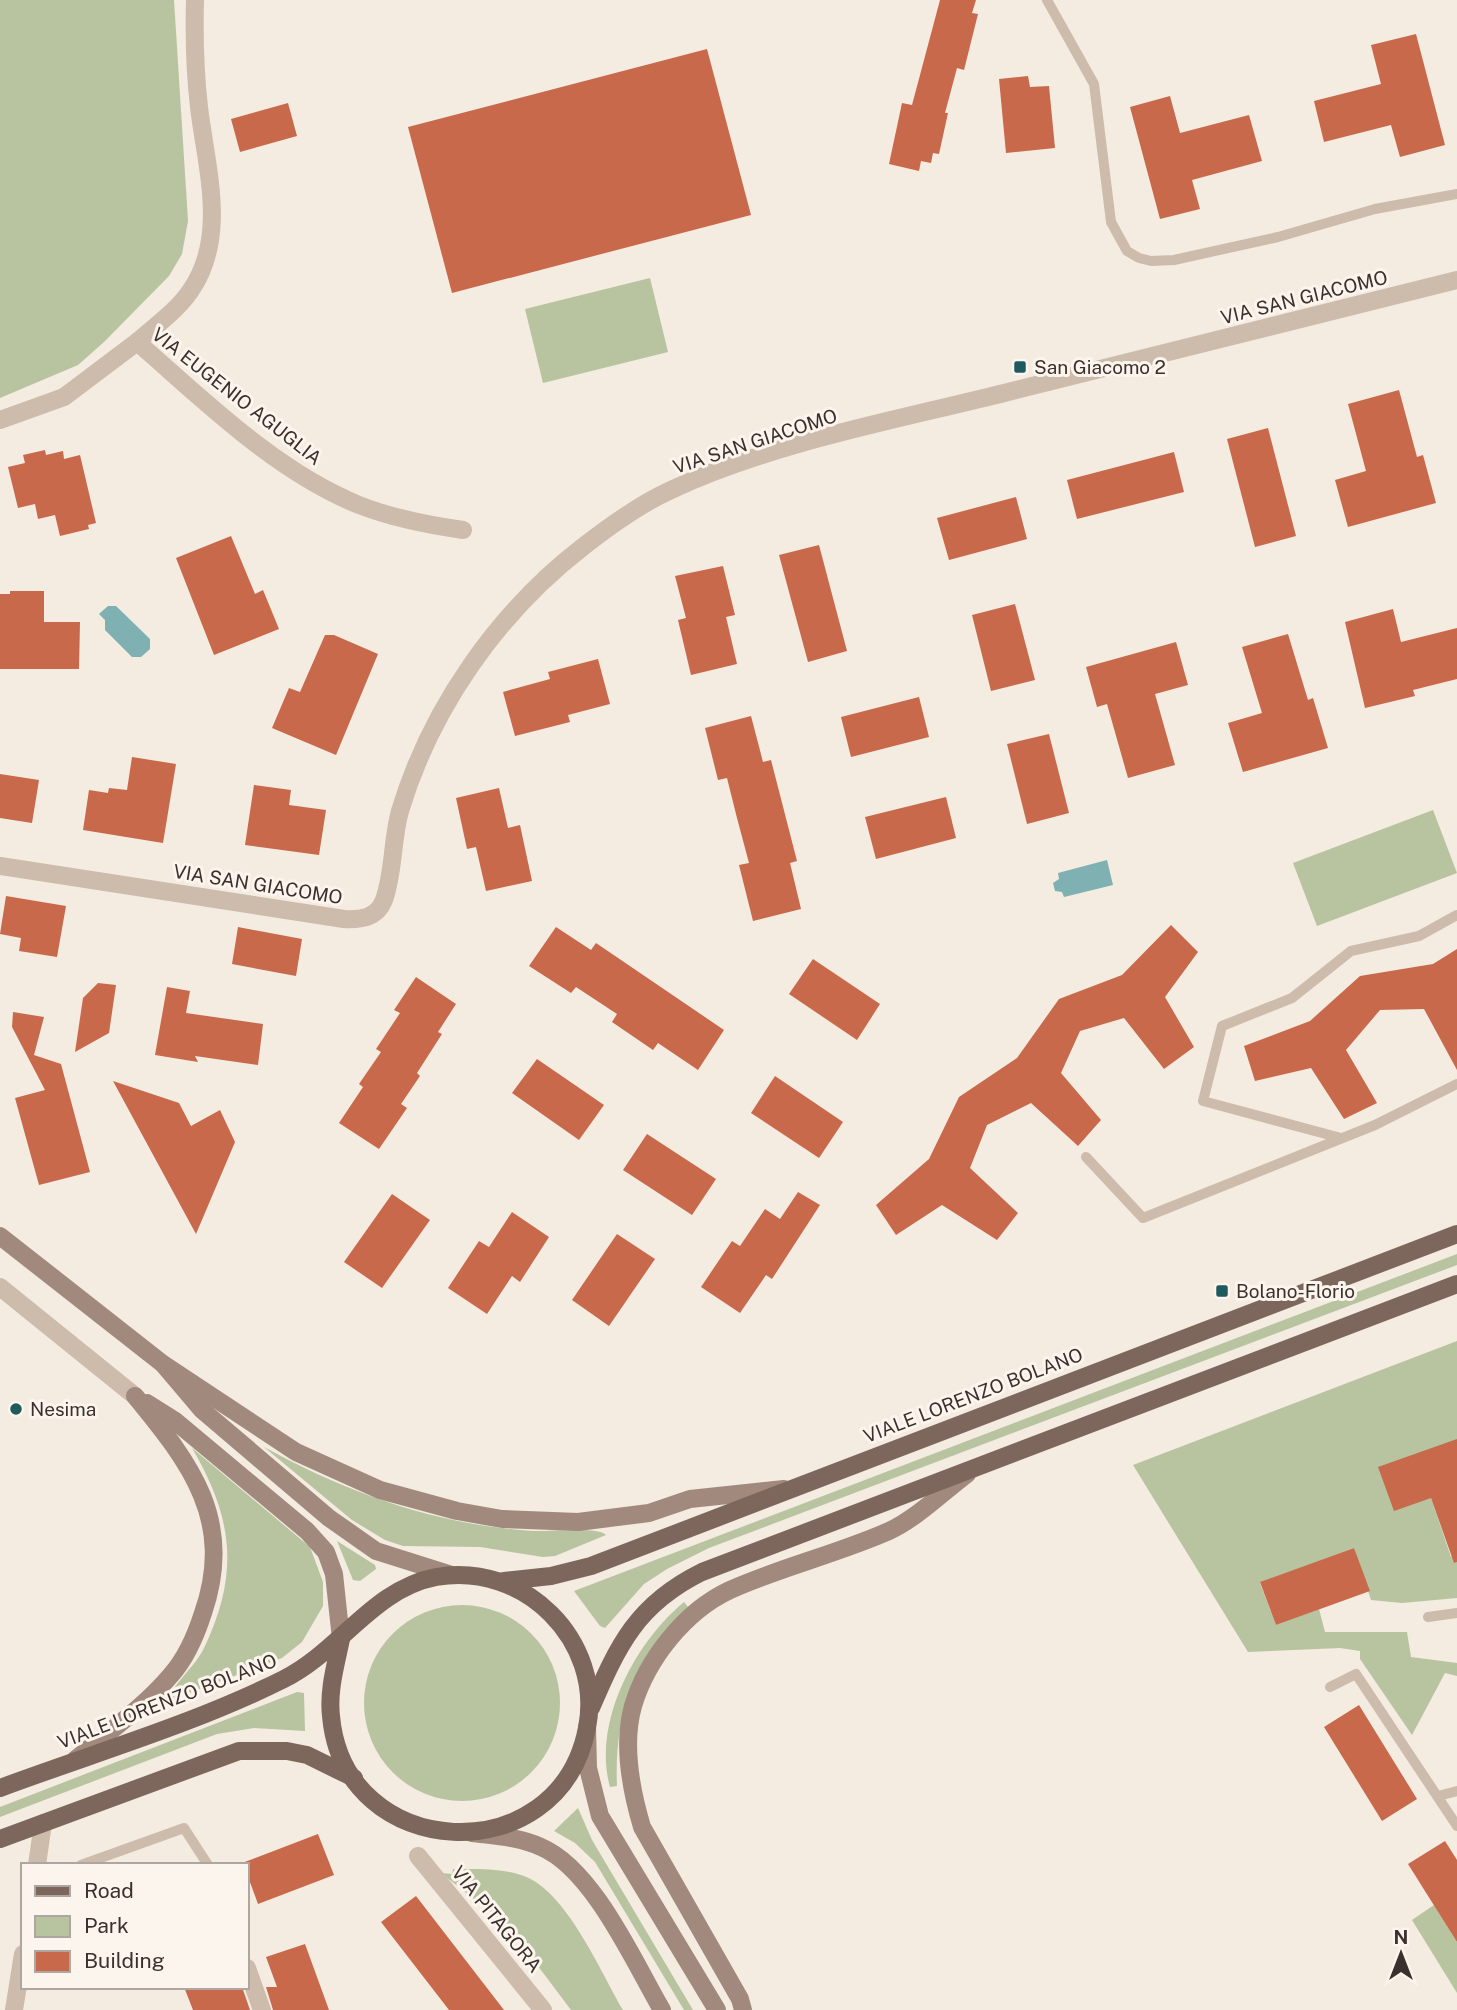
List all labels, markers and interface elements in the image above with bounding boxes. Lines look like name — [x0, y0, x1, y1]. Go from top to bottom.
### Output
street label: VIA SAN GIACOMO — [1218, 266, 1390, 328]
street label: VIA EUGENIO AGUGLIA — [148, 323, 326, 469]
place label: San Giacomo 2 — [1034, 356, 1166, 378]
marker: San Giacomo 2 — [1012, 359, 1028, 375]
street label: VIA SAN GIACOMO — [670, 404, 840, 478]
street label: VIA SAN GIACOMO — [172, 860, 344, 908]
place label: Bolano-Florio — [1236, 1280, 1355, 1302]
marker: Bolano-Florio — [1214, 1283, 1230, 1299]
street label: VIALE LORENZO BOLANO — [860, 1343, 1086, 1447]
place label: Nesima — [30, 1398, 96, 1420]
marker: Nesima — [8, 1401, 24, 1417]
street label: VIALE LORENZO BOLANO — [54, 1649, 280, 1753]
street label: VIA PITAGORA — [447, 1861, 547, 1977]
legend — [21, 1863, 248, 1989]
text: Road — [84, 1878, 134, 1903]
text: Park — [84, 1913, 129, 1938]
north arrow — [1366, 1919, 1436, 1989]
text: N — [1394, 1926, 1408, 1948]
text: Building — [84, 1948, 165, 1973]

